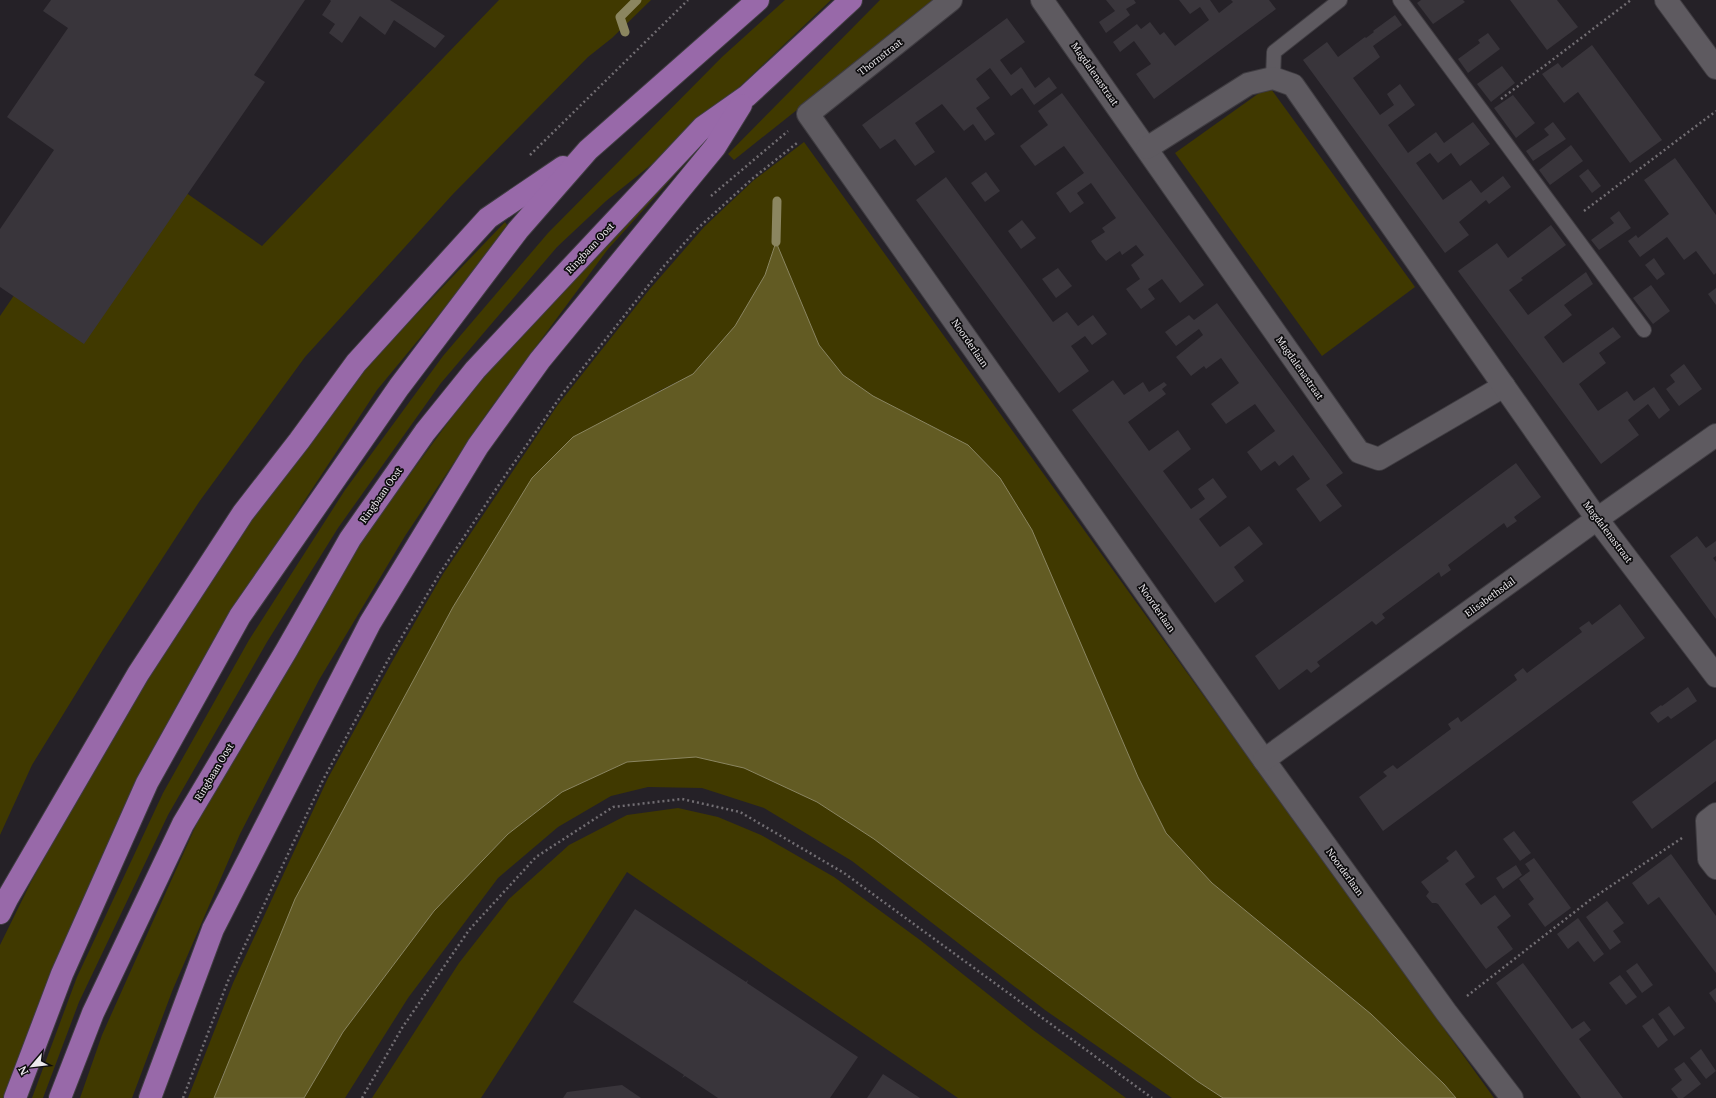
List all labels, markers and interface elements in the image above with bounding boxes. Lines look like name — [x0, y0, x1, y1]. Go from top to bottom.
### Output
street label: Thornstraat — [855, 35, 905, 78]
street label: Magdalenastraat — [1068, 40, 1122, 108]
street label: Ringbaan Oost — [563, 219, 617, 276]
street label: Noorderlaan — [949, 316, 991, 370]
street label: Magdalenastraat — [1273, 334, 1327, 402]
street label: Ringbaan Oost — [357, 464, 405, 526]
street label: Magdalenastraat — [1580, 498, 1636, 566]
street label: Elisabethsdal — [1462, 574, 1518, 620]
street label: Noorderlaan — [1136, 581, 1178, 635]
street label: Ringbaan Oost — [192, 740, 237, 803]
street label: Noorderlaan — [1323, 846, 1367, 898]
north arrow — [12, 1046, 52, 1086]
text: N — [15, 1063, 31, 1078]

